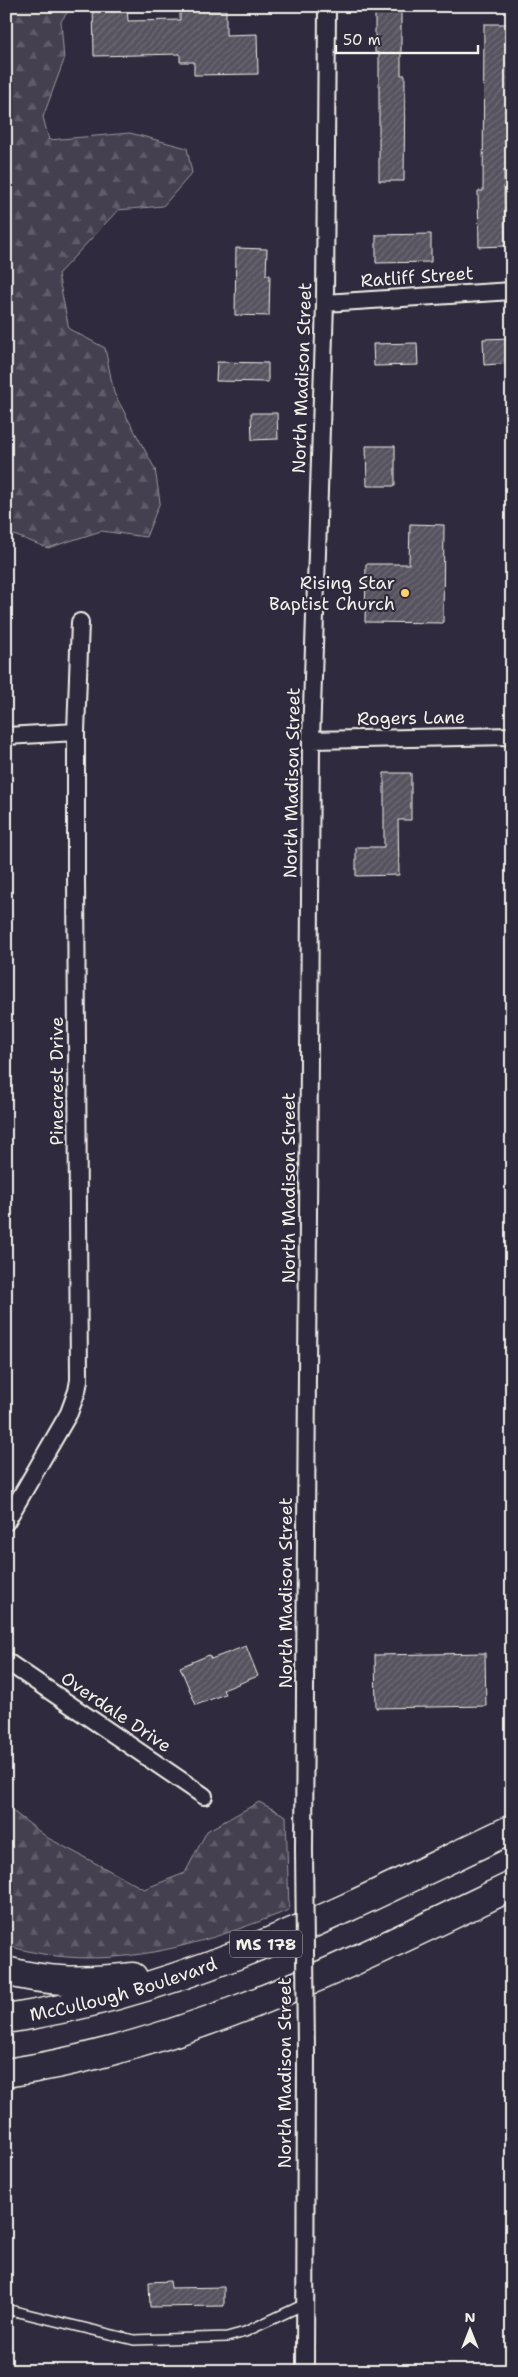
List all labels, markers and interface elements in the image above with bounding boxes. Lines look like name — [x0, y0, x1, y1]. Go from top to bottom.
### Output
scale bar — [336, 22, 478, 54]
text: 50 m — [343, 30, 381, 50]
street label: Ratliff Street — [360, 261, 474, 293]
street label: North Madison Street — [287, 282, 317, 474]
place label: Rising Star Baptist Church — [269, 571, 395, 616]
marker: Rising Star Baptist Church — [399, 587, 411, 599]
street label: North Madison Street — [278, 687, 306, 879]
street label: Rogers Lane — [357, 705, 465, 731]
street label: Pinecrest Drive — [45, 1016, 69, 1146]
street label: North Madison Street — [277, 1092, 301, 1284]
street label: North Madison Street — [274, 1497, 298, 1689]
street label: Overdale Drive — [56, 1666, 176, 1758]
road number: MS 178 — [230, 1930, 302, 1958]
street label: McCullough Boulevard — [28, 1952, 220, 2027]
street label: North Madison Street — [273, 1977, 297, 2169]
north arrow — [446, 2304, 496, 2354]
text: N — [464, 2308, 476, 2326]

